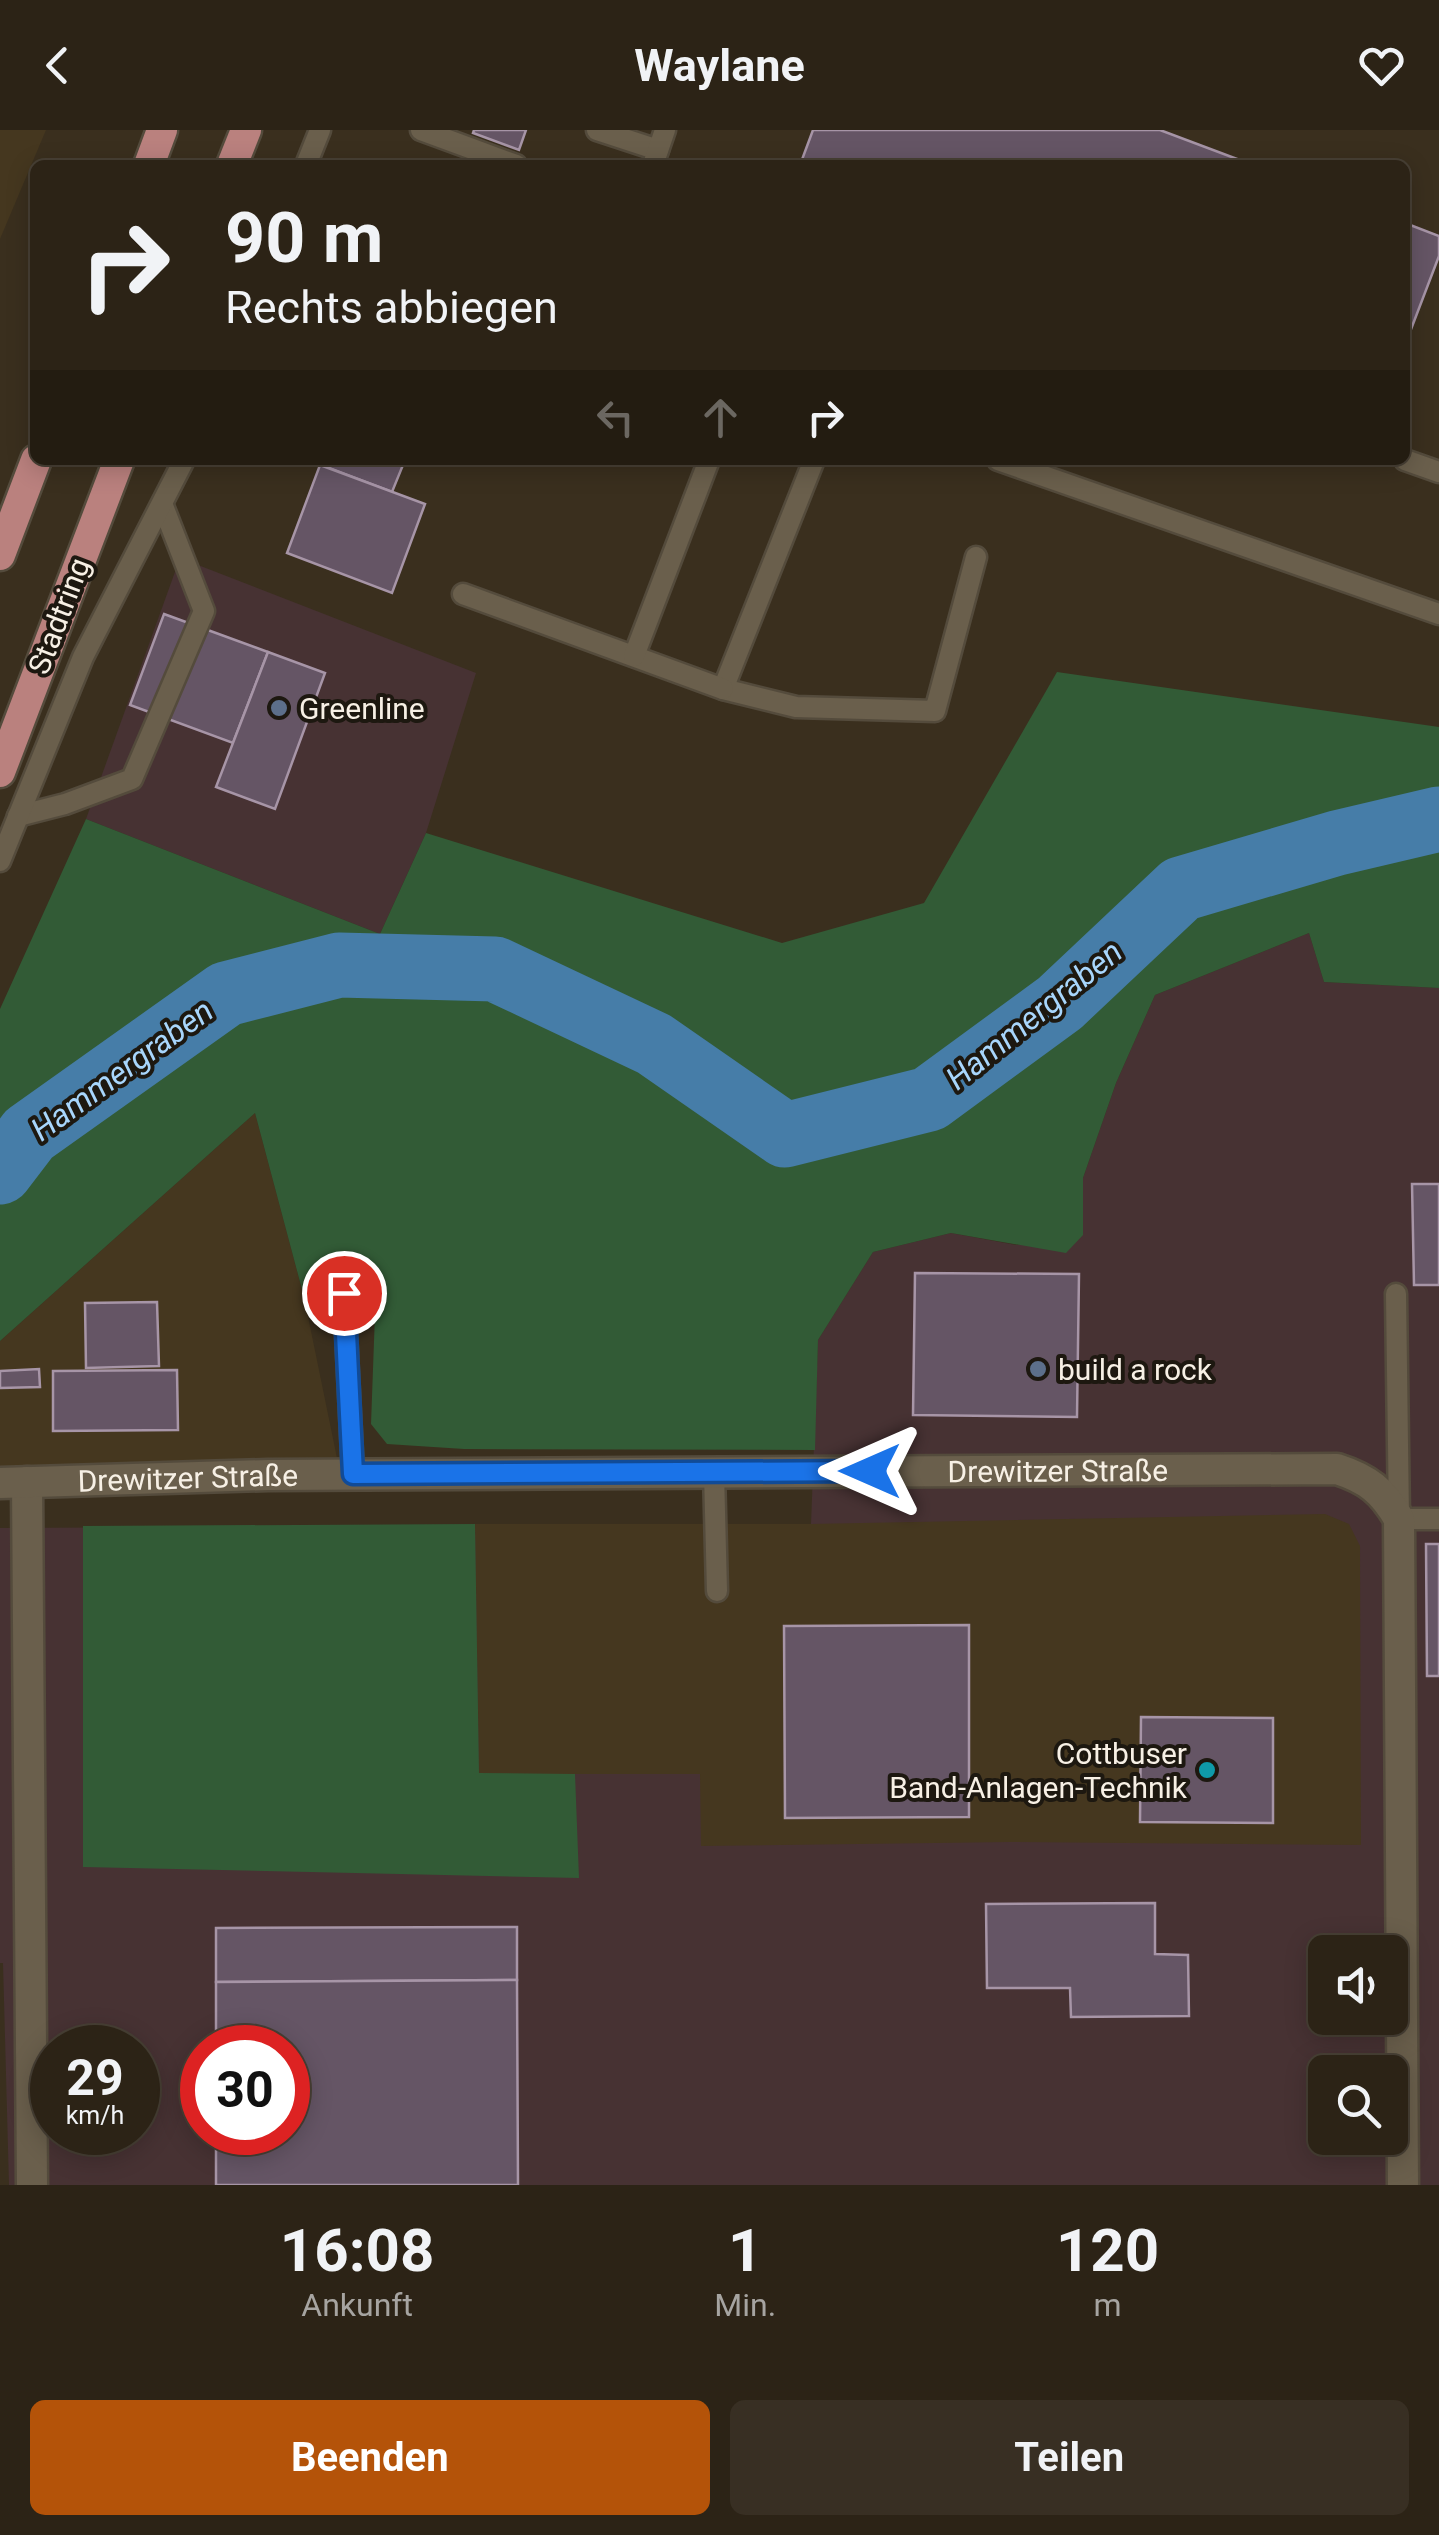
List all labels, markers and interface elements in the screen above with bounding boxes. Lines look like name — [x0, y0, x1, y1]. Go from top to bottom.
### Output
icon: back — [30, 38, 85, 93]
icon: heart — [1354, 38, 1409, 93]
text: Waylane — [634, 39, 805, 92]
text: 90 m — [225, 197, 383, 279]
icon: right — [60, 200, 190, 330]
text: Rechts abbiegen — [225, 281, 558, 334]
icon: left — [588, 390, 643, 445]
icon: ahead — [693, 390, 748, 445]
icon: right — [798, 390, 853, 445]
street label: Stadtring — [21, 553, 97, 679]
place label: Greenline — [299, 691, 425, 726]
marker: Greenline — [268, 697, 290, 719]
water label: Hammergraben — [938, 932, 1130, 1098]
water label: Hammergraben — [24, 991, 220, 1149]
pin — [302, 1251, 387, 1336]
icon: arrive — [317, 1266, 372, 1321]
place label: build a rock — [1058, 1352, 1213, 1387]
marker: build a rock — [1027, 1358, 1049, 1380]
position arrow — [818, 1419, 922, 1523]
street label: Drewitzer Straße — [947, 1452, 1168, 1489]
street label: Drewitzer Straße — [77, 1457, 298, 1498]
place label: Cottbuser Band-Anlagen-Technik — [889, 1736, 1188, 1805]
marker: Cottbuser Band-Anlagen-Technik — [1196, 1759, 1218, 1781]
map controls — [1308, 1935, 1408, 2155]
button: sound — [1308, 1935, 1408, 2035]
speed limit sign: 30 — [180, 2025, 310, 2155]
text: 29 — [66, 2049, 124, 2107]
button: search — [1308, 2055, 1408, 2155]
text: km/h — [66, 2101, 124, 2130]
text: 16:08 — [280, 2215, 434, 2286]
text: 1 — [728, 2215, 762, 2286]
text: 120 — [1056, 2215, 1159, 2286]
text: Ankunft — [301, 2286, 413, 2324]
text: Min. — [714, 2286, 776, 2324]
text: m — [1093, 2286, 1122, 2324]
button: Beenden — [30, 2400, 710, 2515]
button: Teilen — [730, 2400, 1409, 2515]

